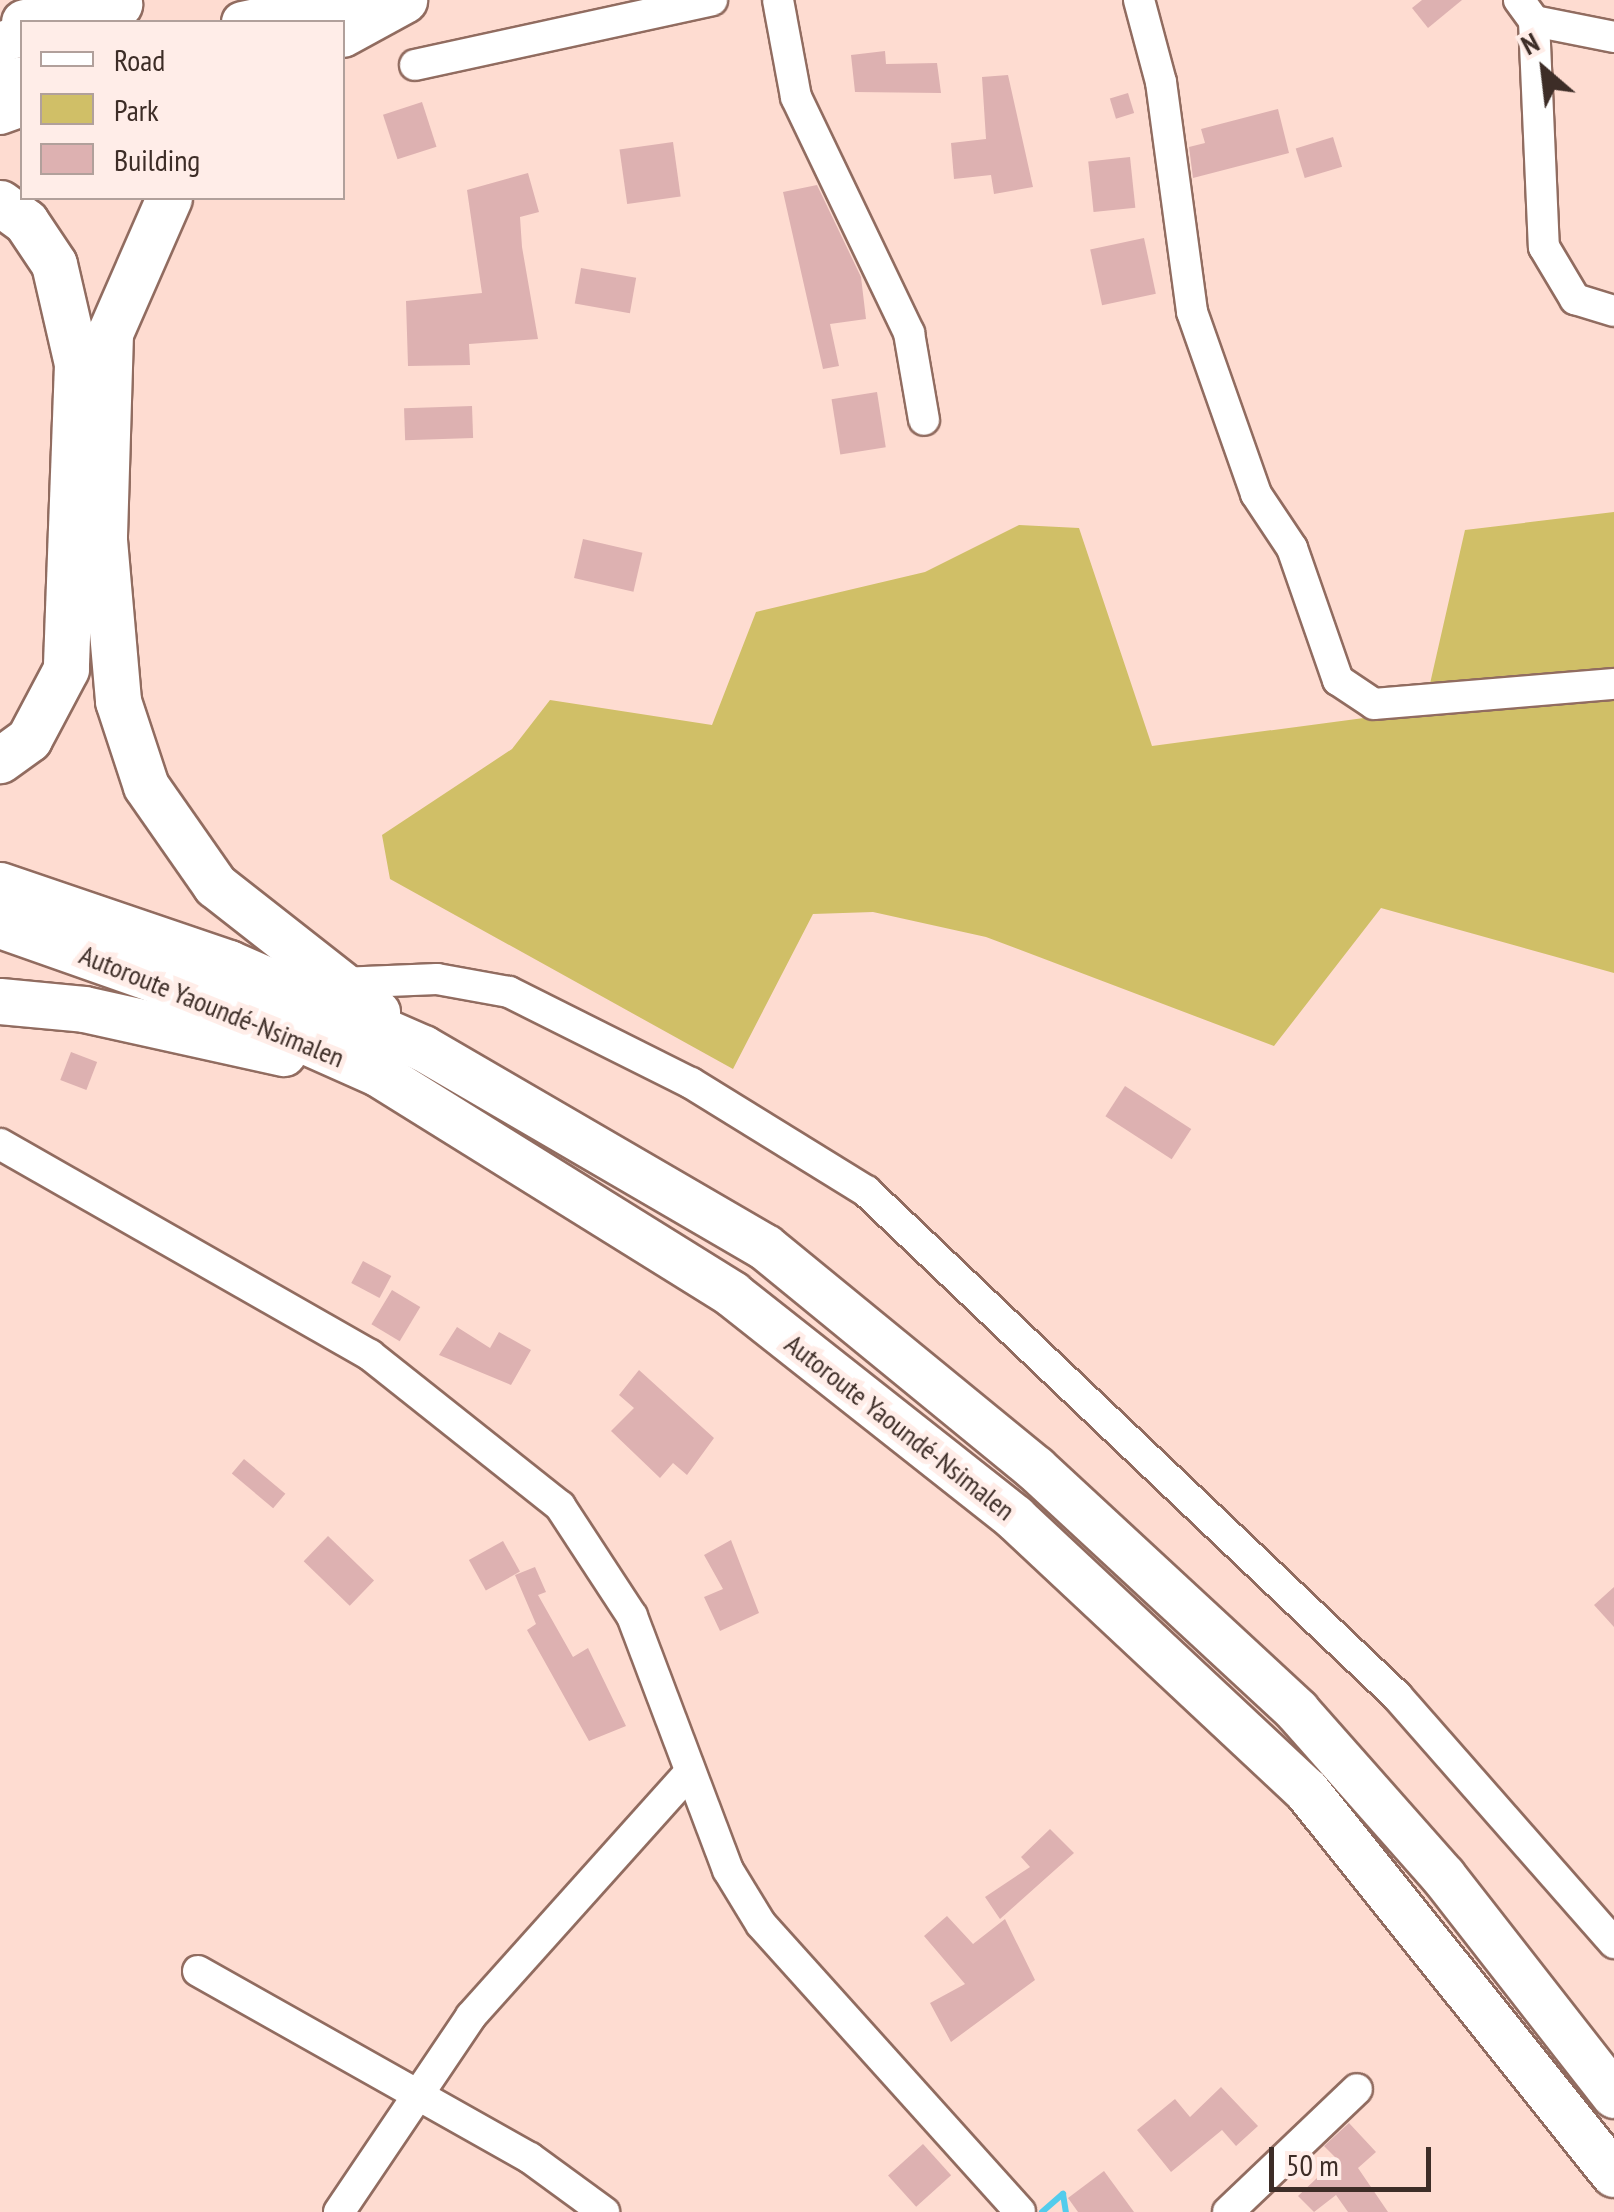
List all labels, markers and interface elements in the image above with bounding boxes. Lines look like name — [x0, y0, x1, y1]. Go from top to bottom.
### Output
legend — [20, 20, 345, 200]
north arrow — [1494, 20, 1594, 120]
text: N — [1514, 23, 1545, 63]
text: Road — [114, 40, 165, 79]
text: Park — [114, 90, 159, 129]
text: Building — [114, 140, 200, 179]
street label: Autoroute Yaoundé-Nsimalen — [75, 937, 349, 1075]
street label: Autoroute Yaoundé-Nsimalen — [778, 1327, 1022, 1527]
scale bar — [1274, 2127, 1436, 2189]
text: 50 m — [1286, 2145, 1339, 2184]

